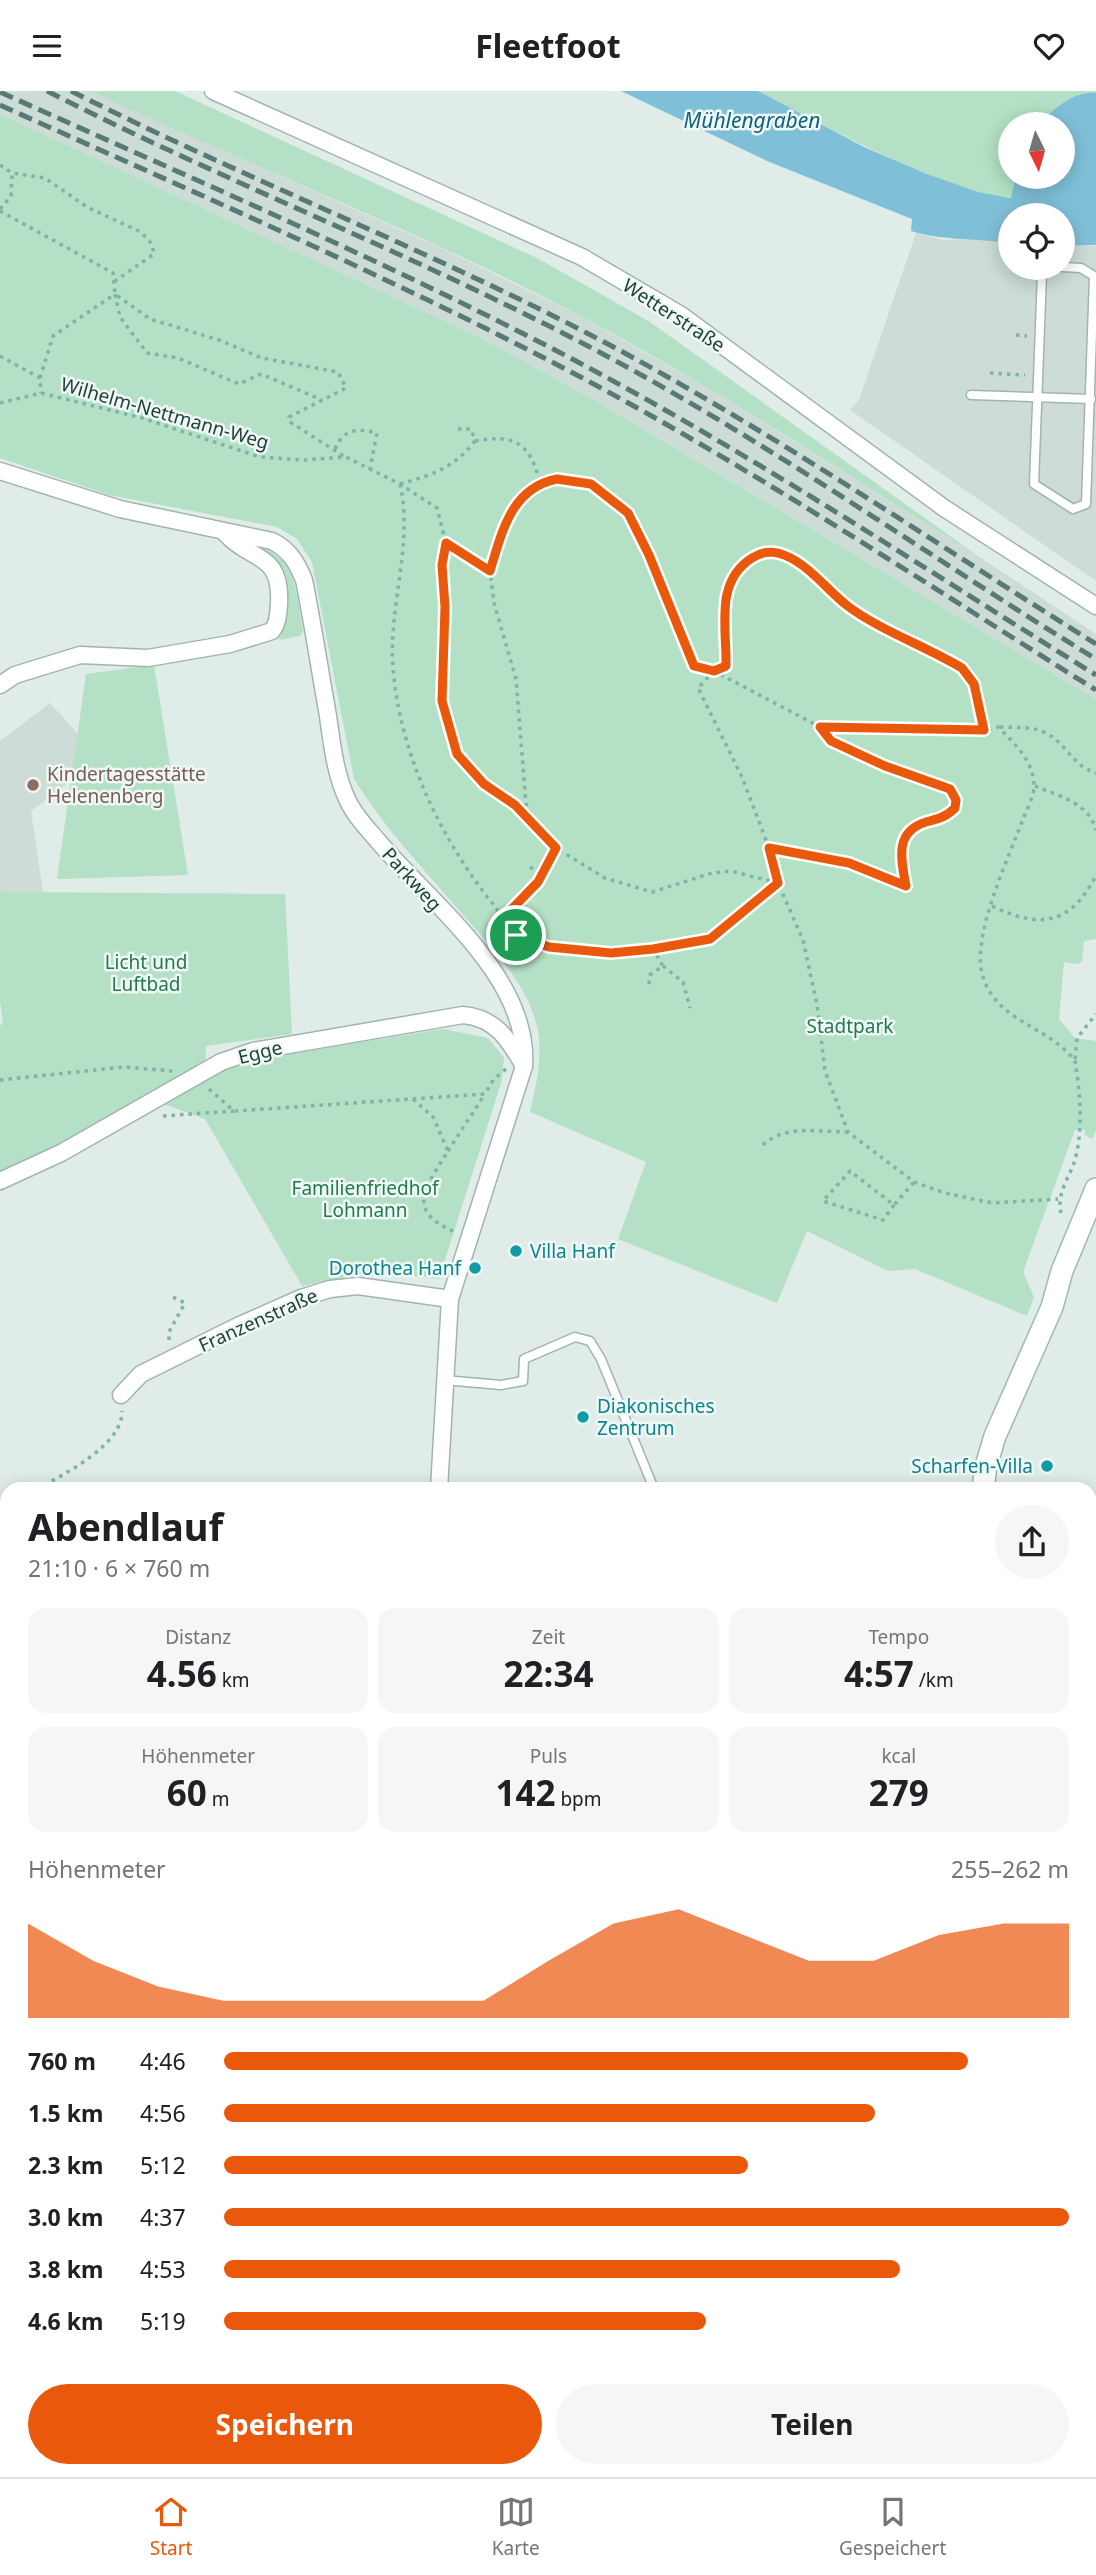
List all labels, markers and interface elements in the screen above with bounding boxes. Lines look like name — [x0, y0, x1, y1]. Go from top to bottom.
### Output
text: Fleetfoot — [475, 24, 621, 67]
icon: menu — [28, 27, 66, 65]
icon: heart — [1030, 27, 1068, 65]
water label: Mühlengraben — [684, 106, 820, 134]
north arrow — [998, 112, 1074, 189]
map controls — [998, 112, 1075, 280]
button: locate — [998, 203, 1075, 280]
street label: Wetterstraße — [618, 272, 730, 358]
street label: Wilhelm-Nettmann-Weg — [58, 371, 272, 455]
place label: Kindertagesstätte Helenenberg — [47, 761, 206, 809]
marker: Kindertagesstätte Helenenberg — [25, 777, 41, 793]
street label: Parkweg — [376, 842, 448, 916]
pin — [486, 905, 546, 965]
icon: arrive — [497, 916, 535, 954]
park label: Licht und Luftbad — [105, 949, 187, 997]
park label: Stadtpark — [807, 1013, 893, 1039]
street label: Egge — [235, 1034, 285, 1070]
park label: Familienfriedhof Lohmann — [292, 1175, 440, 1223]
place label: Villa Hanf — [530, 1238, 616, 1264]
marker: Villa Hanf — [508, 1243, 524, 1259]
place label: Dorothea Hanf — [329, 1255, 462, 1281]
marker: Dorothea Hanf — [467, 1260, 483, 1276]
street label: Franzenstraße — [194, 1282, 322, 1358]
place label: Diakonisches Zentrum — [597, 1393, 715, 1441]
marker: Diakonisches Zentrum — [575, 1409, 591, 1425]
place label: Scharfen-Villa — [911, 1453, 1033, 1479]
marker: Scharfen-Villa — [1039, 1458, 1055, 1474]
text: Abendlauf — [28, 1500, 223, 1552]
button: share — [995, 1505, 1069, 1579]
text: 21:10 · 6 × 760 m — [28, 1552, 210, 1584]
text: Distanz — [165, 1624, 231, 1650]
text: Zeit — [532, 1624, 565, 1650]
text: Tempo — [868, 1624, 929, 1650]
text: 4.56 — [147, 1650, 217, 1697]
text: 22:34 — [504, 1650, 593, 1697]
text: 4:57 — [844, 1650, 914, 1697]
text: km — [217, 1667, 250, 1693]
text: /km — [914, 1667, 954, 1693]
text: Höhenmeter — [141, 1743, 255, 1769]
text: Puls — [530, 1743, 567, 1769]
text: kcal — [881, 1743, 916, 1769]
text: 60 — [167, 1769, 207, 1816]
text: 142 — [495, 1769, 555, 1816]
text: 279 — [869, 1769, 929, 1816]
text: m — [207, 1786, 230, 1812]
text: bpm — [555, 1786, 602, 1812]
text: Höhenmeter — [28, 1853, 166, 1885]
text: 255–262 m — [951, 1853, 1069, 1885]
text: 760 m — [28, 2045, 96, 2077]
text: 4:46 — [140, 2045, 186, 2077]
text: 1.5 km — [28, 2097, 103, 2129]
text: 4:56 — [140, 2097, 186, 2129]
text: 2.3 km — [28, 2149, 103, 2181]
text: 5:12 — [140, 2149, 186, 2181]
text: 3.0 km — [28, 2201, 103, 2233]
text: 4:37 — [140, 2201, 186, 2233]
text: 3.8 km — [28, 2253, 103, 2285]
text: 4:53 — [140, 2253, 186, 2285]
text: 4.6 km — [28, 2305, 103, 2337]
text: 5:19 — [140, 2305, 186, 2337]
button: Speichern — [28, 2384, 542, 2464]
button: Teilen — [556, 2384, 1069, 2464]
tab: Start — [150, 2493, 192, 2561]
tab: Karte — [492, 2493, 540, 2561]
tab: Gespeichert — [839, 2493, 946, 2561]

